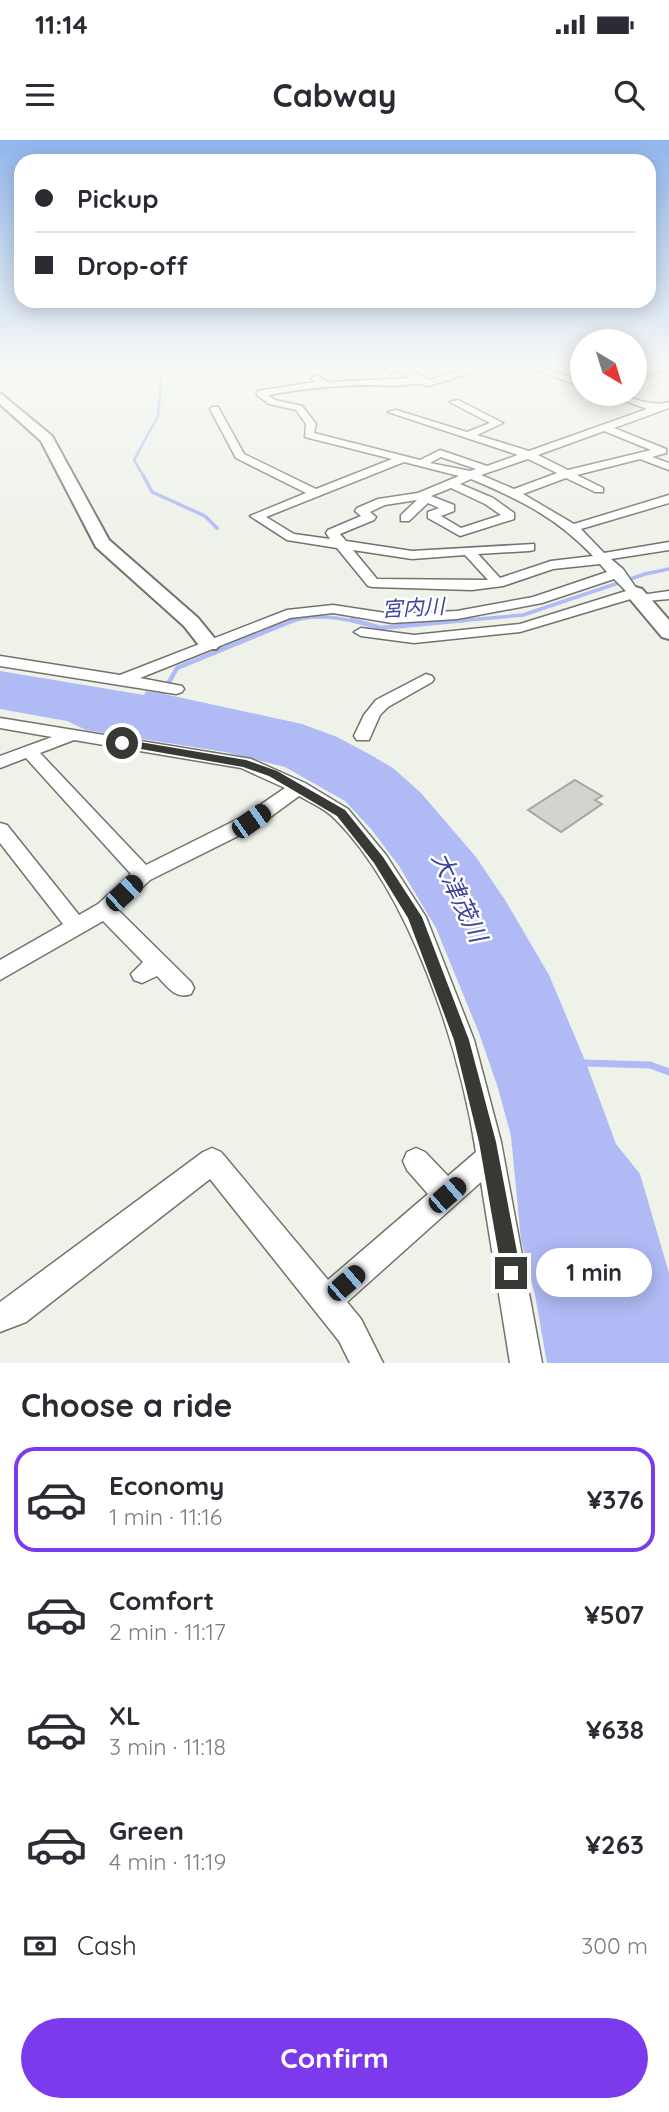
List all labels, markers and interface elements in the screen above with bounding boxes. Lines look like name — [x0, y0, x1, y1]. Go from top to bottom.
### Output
text: 11:14 — [35, 8, 88, 41]
text: Cabway — [273, 75, 396, 115]
icon: menu — [21, 76, 59, 114]
icon: search — [610, 76, 648, 114]
text: Pickup — [77, 182, 159, 215]
text: Drop-off — [77, 249, 188, 282]
north arrow — [570, 329, 648, 406]
map controls — [570, 329, 647, 406]
water label: 宮内川 — [381, 592, 447, 622]
route start — [106, 727, 138, 759]
car — [228, 800, 275, 842]
water label: 大津茂川 — [426, 847, 495, 949]
car — [102, 871, 147, 915]
car — [425, 1173, 470, 1217]
callout: 1 min — [536, 1248, 651, 1298]
route end — [495, 1257, 527, 1289]
text: 1 min — [566, 1258, 622, 1287]
car — [324, 1261, 369, 1305]
text: Choose a ride — [21, 1385, 233, 1425]
icon: car — [25, 1468, 88, 1531]
text: Economy — [109, 1469, 224, 1502]
text: ¥376 — [587, 1483, 644, 1516]
text: 1 min · 11:16 — [109, 1502, 222, 1531]
icon: car — [25, 1583, 88, 1646]
text: Comfort — [109, 1584, 214, 1617]
text: ¥507 — [584, 1598, 644, 1631]
text: 2 min · 11:17 — [109, 1617, 226, 1646]
icon: car — [25, 1698, 88, 1761]
text: XL — [109, 1699, 141, 1732]
text: ¥638 — [586, 1713, 644, 1746]
text: 3 min · 11:18 — [109, 1732, 226, 1761]
icon: car — [25, 1813, 88, 1876]
text: Green — [109, 1814, 184, 1847]
text: ¥263 — [585, 1828, 644, 1861]
text: 4 min · 11:19 — [109, 1847, 226, 1876]
icon: cash — [21, 1927, 59, 1965]
text: Cash — [77, 1929, 137, 1962]
text: 300 m — [581, 1931, 648, 1960]
button: Confirm — [21, 2018, 648, 2098]

